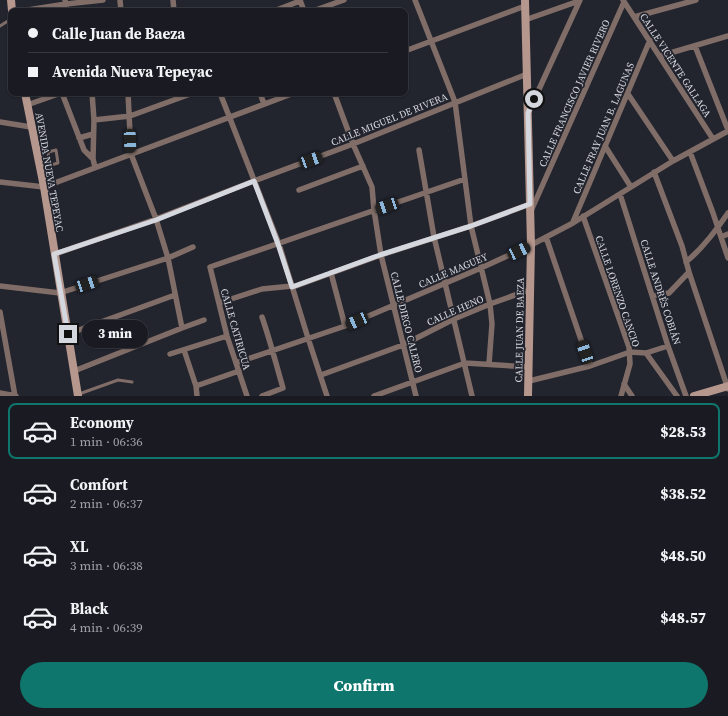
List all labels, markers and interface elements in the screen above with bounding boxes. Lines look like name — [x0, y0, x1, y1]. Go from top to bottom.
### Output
street label: CALLE VICENTE GALLAGA — [637, 11, 714, 120]
street label: CALLE FRANCISCO JAVIER RIVERO — [536, 17, 613, 169]
text: Calle Juan de Baeza — [52, 23, 185, 44]
street label: CALLE FRAY JUAN B. LAGUNAS — [570, 60, 637, 196]
text: Avenida Nueva Tepeyac — [52, 61, 213, 82]
street label: CALLE MIGUEL DE RIVERA — [329, 90, 450, 149]
route start — [525, 90, 543, 108]
street label: AVENIDA NUEVA TEPEYAC — [33, 111, 66, 233]
car — [124, 129, 136, 153]
car — [298, 150, 324, 170]
car — [374, 196, 400, 216]
street label: CALLE LORENZO CANCIO — [592, 234, 643, 349]
street label: CALLE ANDRÉS COBIÁN — [637, 238, 684, 347]
car — [506, 240, 532, 262]
street label: CALLE MAGUEY — [417, 250, 490, 291]
street label: CALLE DIEGO CALERO — [388, 270, 425, 374]
car — [74, 275, 100, 293]
street label: CALLE JUAN DE BAEZA — [512, 277, 527, 383]
street label: CALLE CATIRICUA — [218, 287, 253, 372]
street label: CALLE HENO — [425, 292, 486, 329]
car — [344, 311, 370, 331]
callout: 3 min — [82, 320, 148, 348]
route end — [59, 325, 77, 343]
text: 3 min — [98, 325, 132, 342]
car — [575, 339, 595, 365]
text: Economy — [70, 412, 134, 433]
icon: car — [22, 413, 58, 449]
text: $28.53 — [660, 421, 706, 442]
text: 1 min · 06:36 — [70, 433, 143, 450]
text: Comfort — [70, 474, 128, 495]
icon: car — [22, 475, 58, 511]
text: $38.52 — [660, 483, 706, 504]
text: 2 min · 06:37 — [70, 495, 143, 512]
text: XL — [70, 536, 89, 557]
icon: car — [22, 537, 58, 573]
text: $48.50 — [660, 545, 706, 566]
text: 3 min · 06:38 — [70, 557, 143, 574]
text: Black — [70, 598, 109, 619]
icon: car — [22, 599, 58, 635]
text: $48.57 — [660, 607, 706, 628]
text: 4 min · 06:39 — [70, 619, 143, 636]
button: Confirm — [20, 662, 708, 708]

